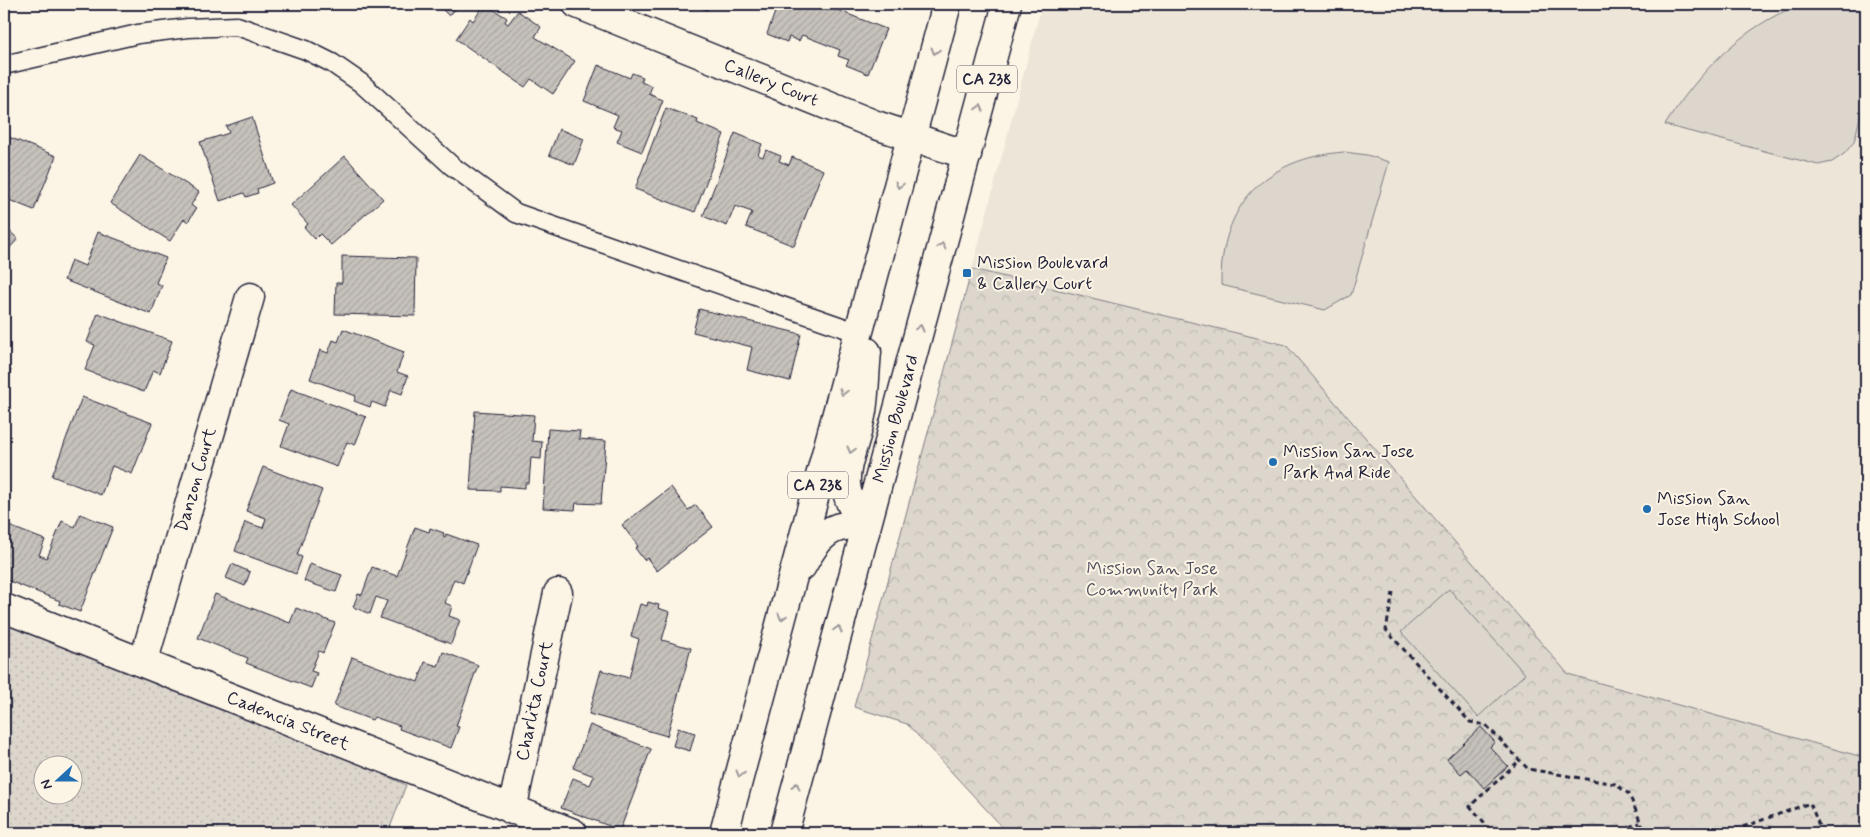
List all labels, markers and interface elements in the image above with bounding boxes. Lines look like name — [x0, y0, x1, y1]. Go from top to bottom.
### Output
one-way arrow — [930, 46, 940, 54]
street label: Callery Court — [720, 53, 822, 113]
road number: CA 238 — [957, 66, 1017, 92]
one-way arrow — [974, 104, 984, 112]
one-way arrow — [894, 180, 904, 188]
one-way arrow — [937, 243, 947, 251]
place label: Mission Boulevard & Callery Court — [977, 251, 1109, 296]
marker: Mission Boulevard & Callery Court — [961, 267, 973, 279]
one-way arrow — [915, 325, 925, 333]
street label: Mission Boulevard — [867, 352, 925, 486]
one-way arrow — [838, 388, 849, 397]
street label: Danzon Court — [170, 425, 222, 535]
place label: Mission San Jose Park And Ride — [1283, 440, 1414, 485]
one-way arrow — [847, 446, 857, 454]
marker: Mission San Jose Park And Ride — [1267, 456, 1279, 468]
road number: CA 238 — [788, 472, 848, 498]
place label: Mission San Jose High School — [1657, 487, 1780, 532]
marker: Mission San Jose High School — [1641, 503, 1653, 515]
park label: Mission San Jose Community Park — [1086, 557, 1218, 602]
one-way arrow — [778, 612, 788, 620]
one-way arrow — [833, 626, 843, 634]
street label: Charlita Court — [511, 638, 560, 763]
street label: Cadencia Street — [223, 685, 353, 757]
north arrow — [32, 754, 82, 804]
one-way arrow — [736, 769, 746, 777]
text: N — [37, 777, 57, 792]
one-way arrow — [791, 783, 801, 791]

